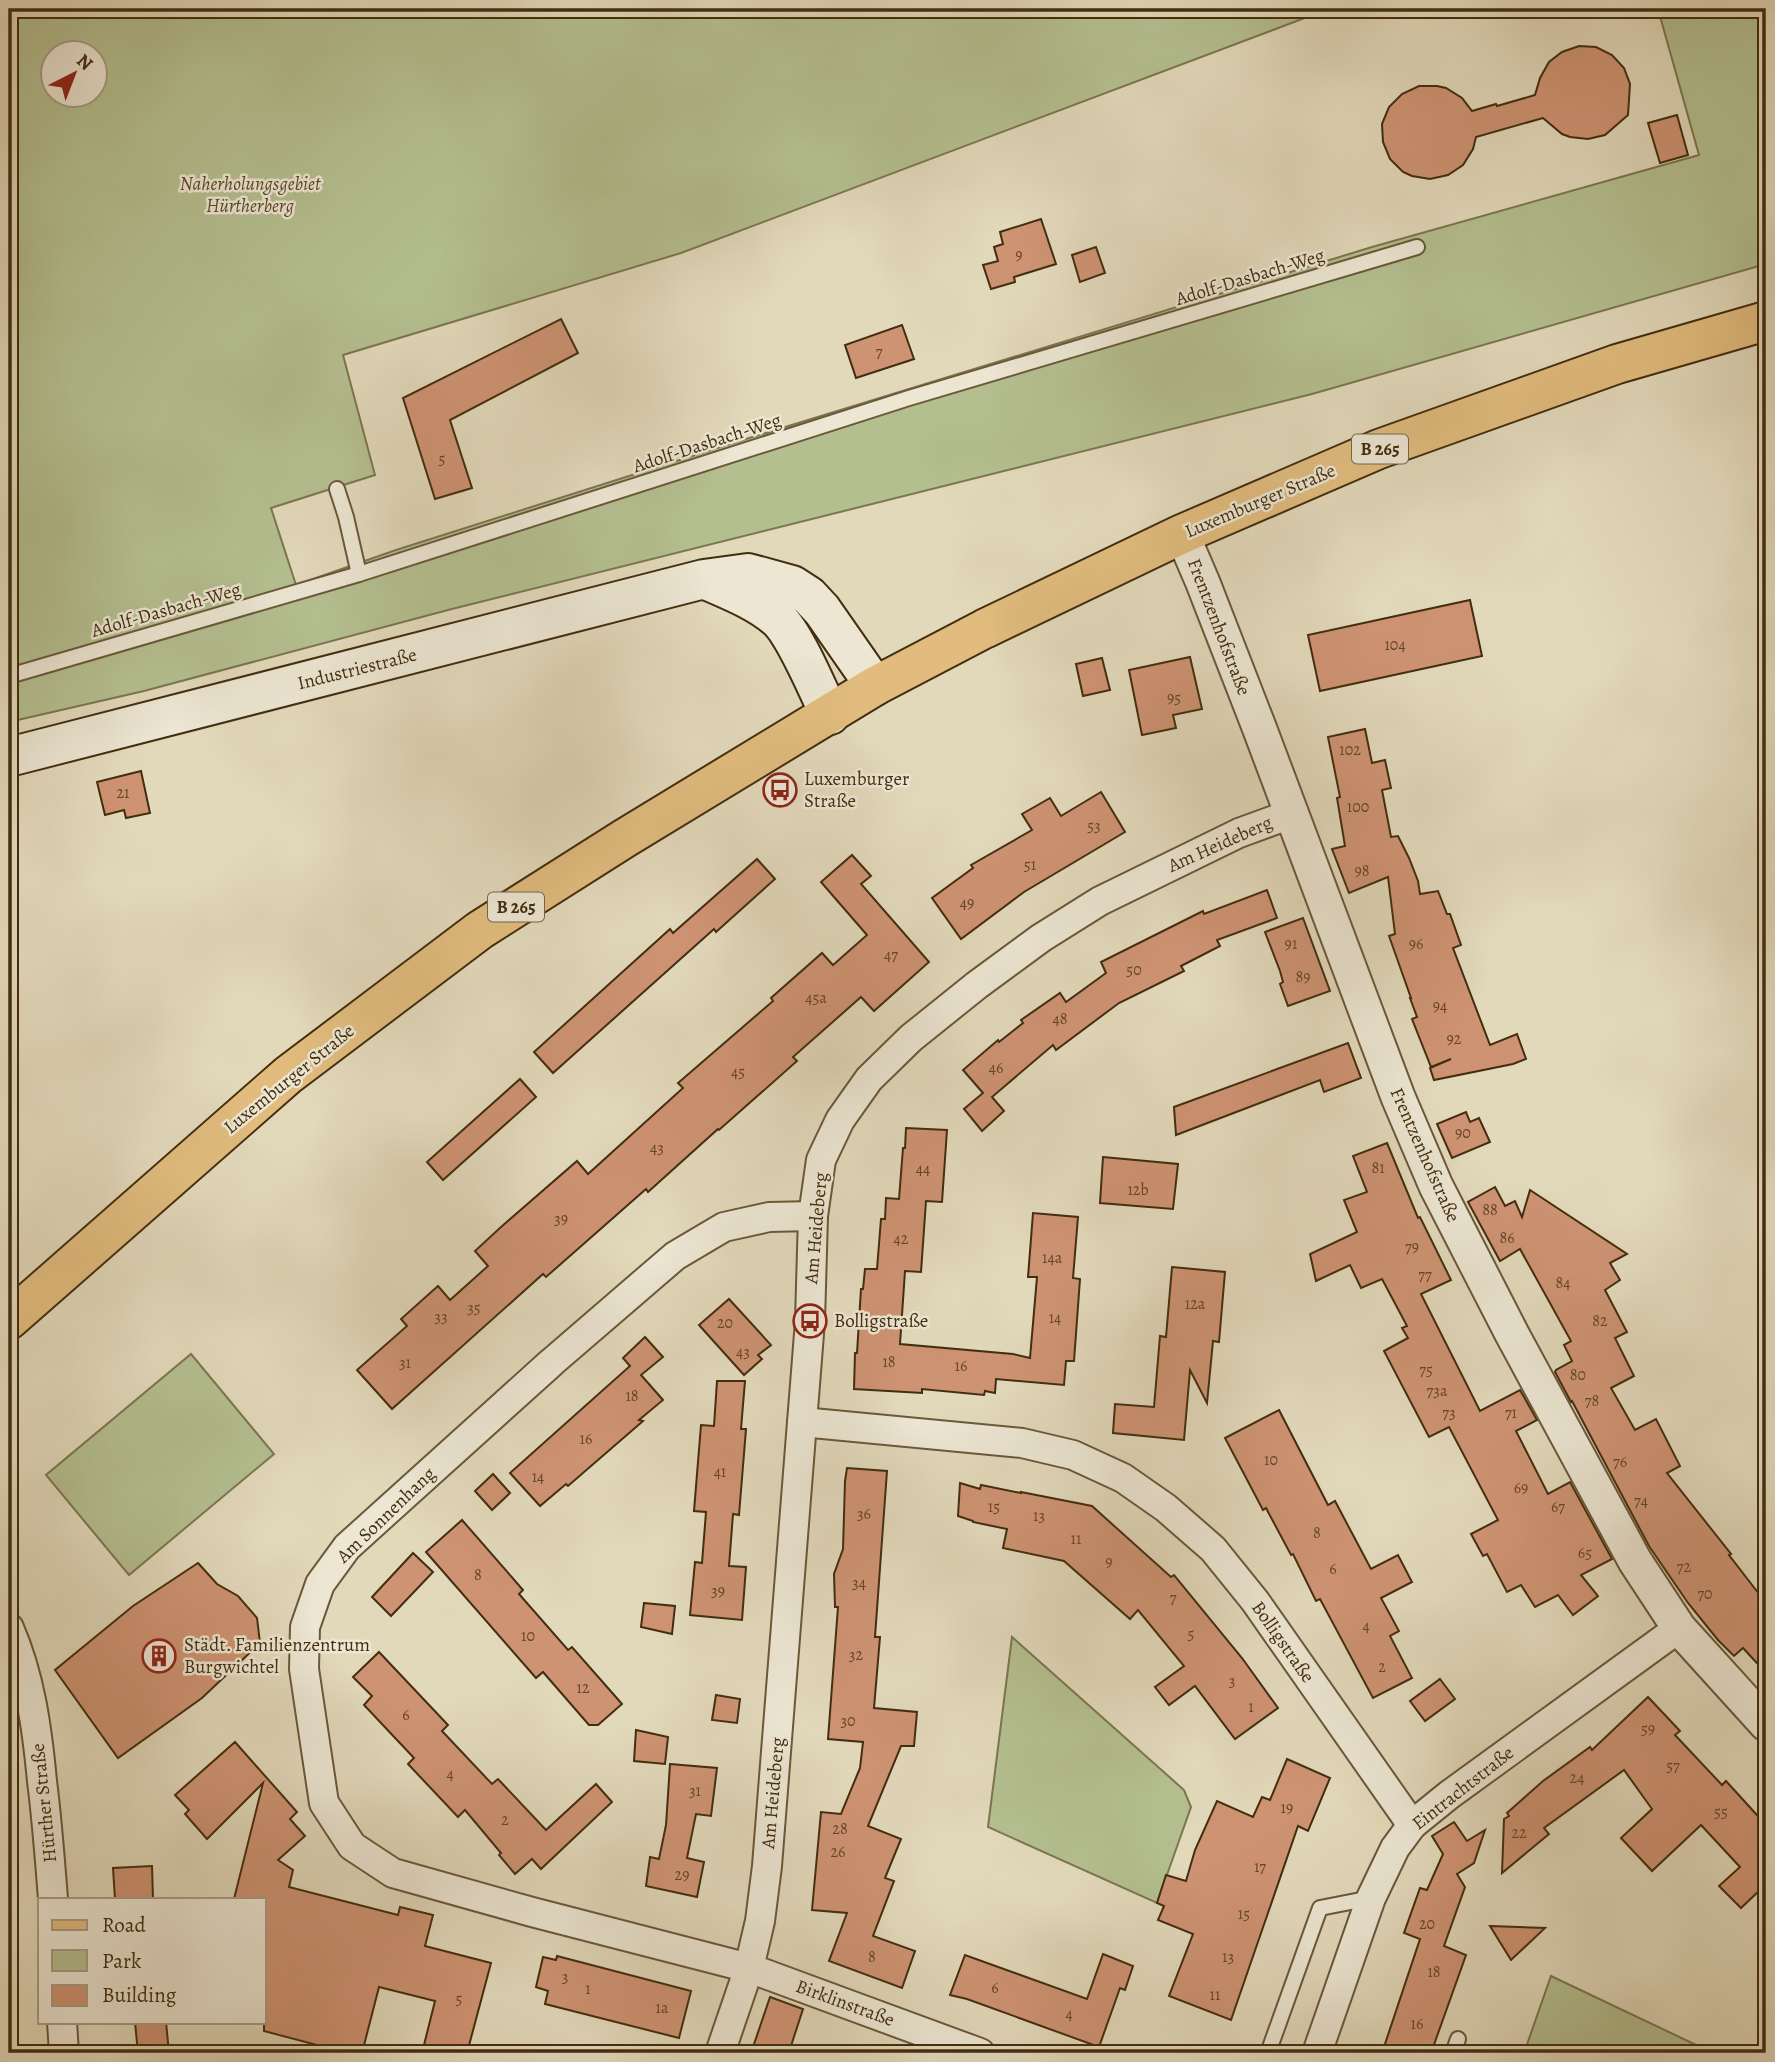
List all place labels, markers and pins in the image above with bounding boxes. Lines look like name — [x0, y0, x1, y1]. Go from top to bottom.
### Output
place label: Luxemburger Straße — [804, 766, 909, 814]
bus stop icon: Luxemburger Straße — [761, 771, 799, 809]
bus stop icon: Bolligstraße — [791, 1302, 829, 1340]
place label: Bolligstraße — [834, 1308, 928, 1334]
place label: Städt. Familienzentrum Burgwichtel — [184, 1632, 370, 1680]
building icon: Städt. Familienzentrum Burgwichtel — [140, 1637, 178, 1675]

